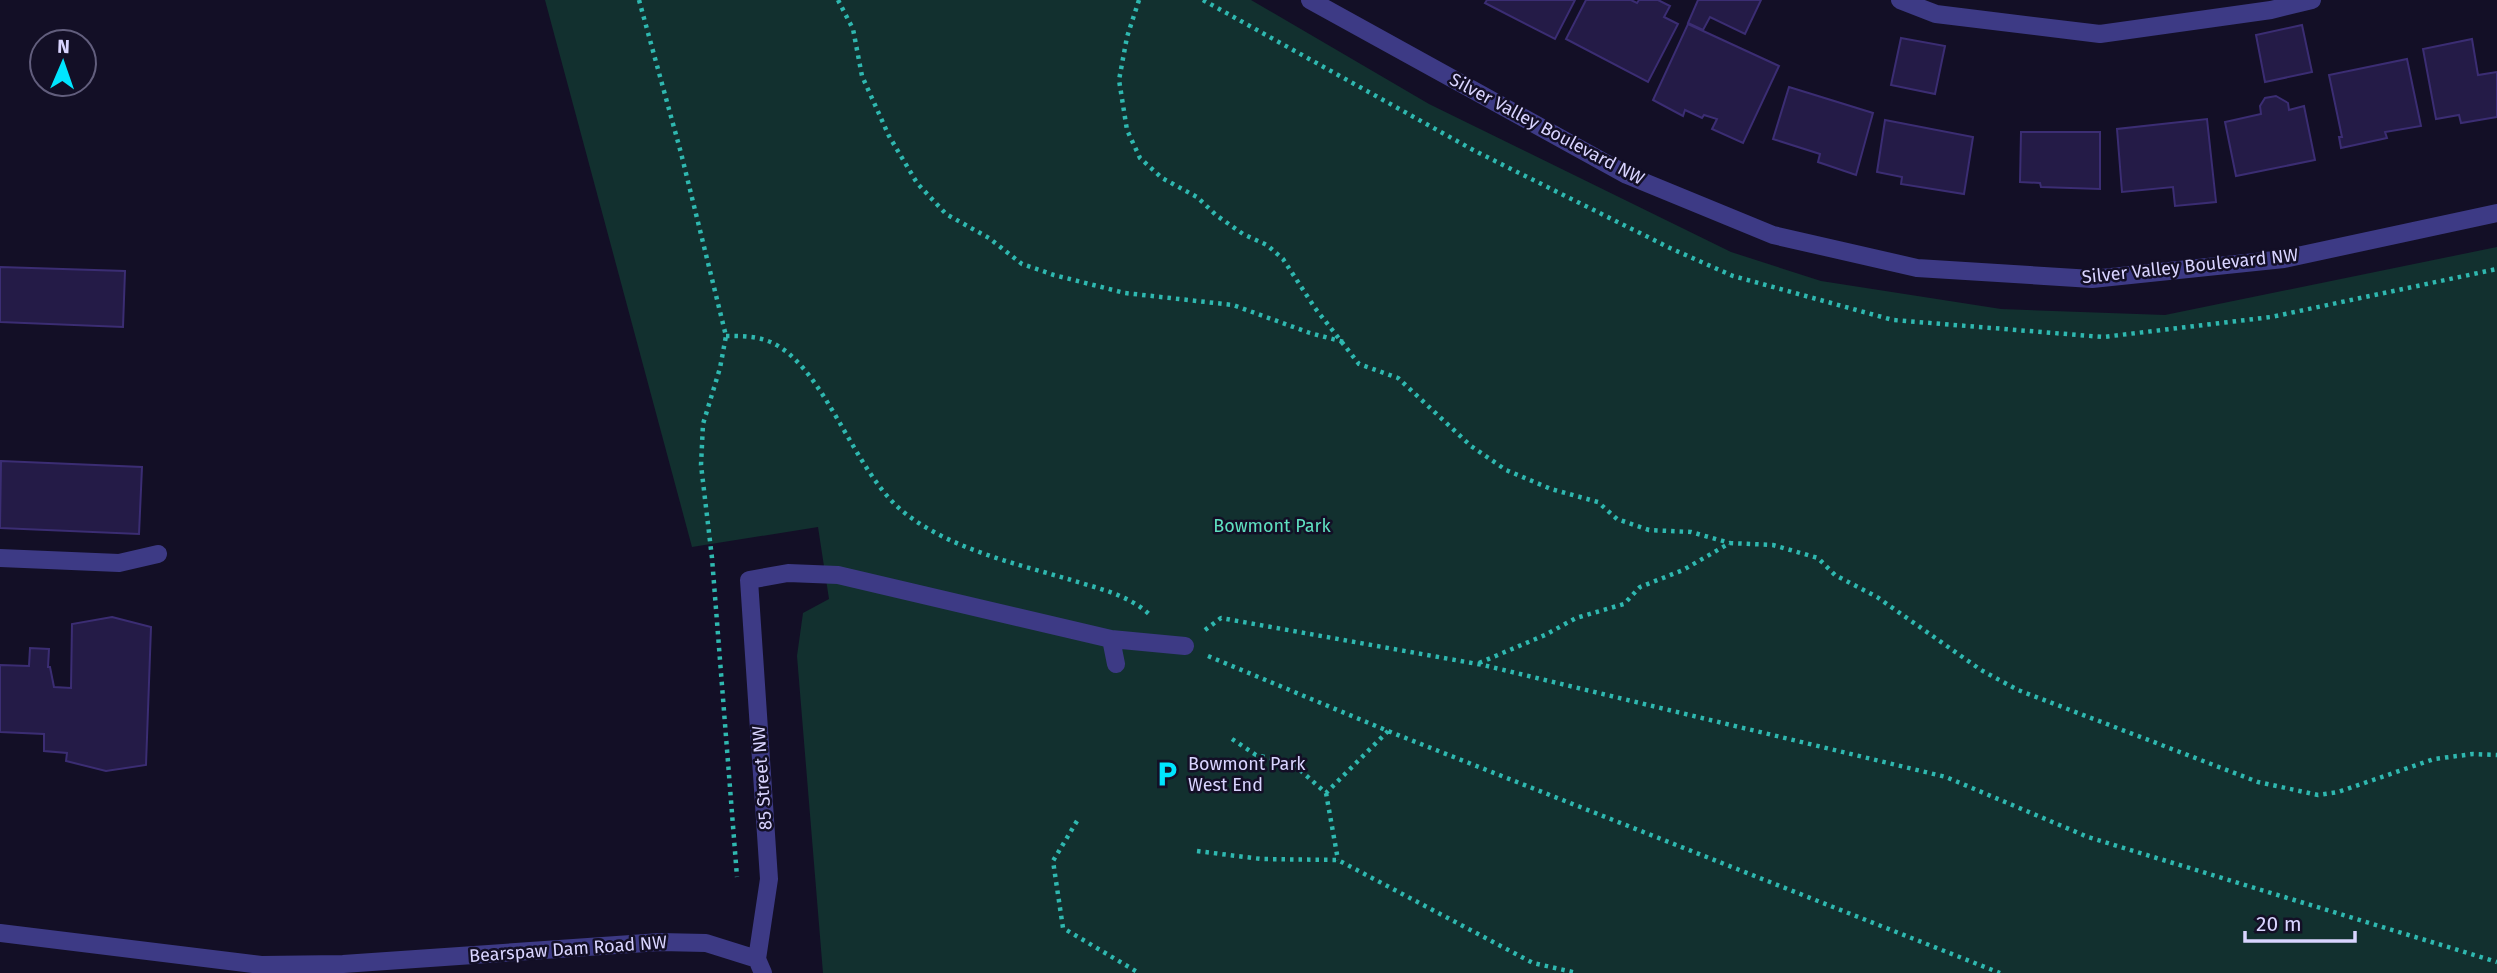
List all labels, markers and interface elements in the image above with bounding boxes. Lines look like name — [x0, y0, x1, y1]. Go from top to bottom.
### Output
north arrow — [28, 28, 98, 98]
text: N — [57, 35, 70, 58]
street label: Silver Valley Boulevard NW — [1446, 68, 1648, 190]
street label: Silver Valley Boulevard NW — [2081, 244, 2299, 288]
park label: Bowmont Park — [1213, 515, 1332, 537]
street label: 85 Street NW — [747, 725, 777, 831]
place label: Bowmont Park West End — [1188, 753, 1306, 796]
parking icon: Bowmont Park West End — [1152, 759, 1182, 789]
scale bar — [2245, 900, 2355, 944]
text: 20 m — [2256, 911, 2302, 937]
street label: Bearspaw Dam Road NW — [468, 931, 668, 967]

